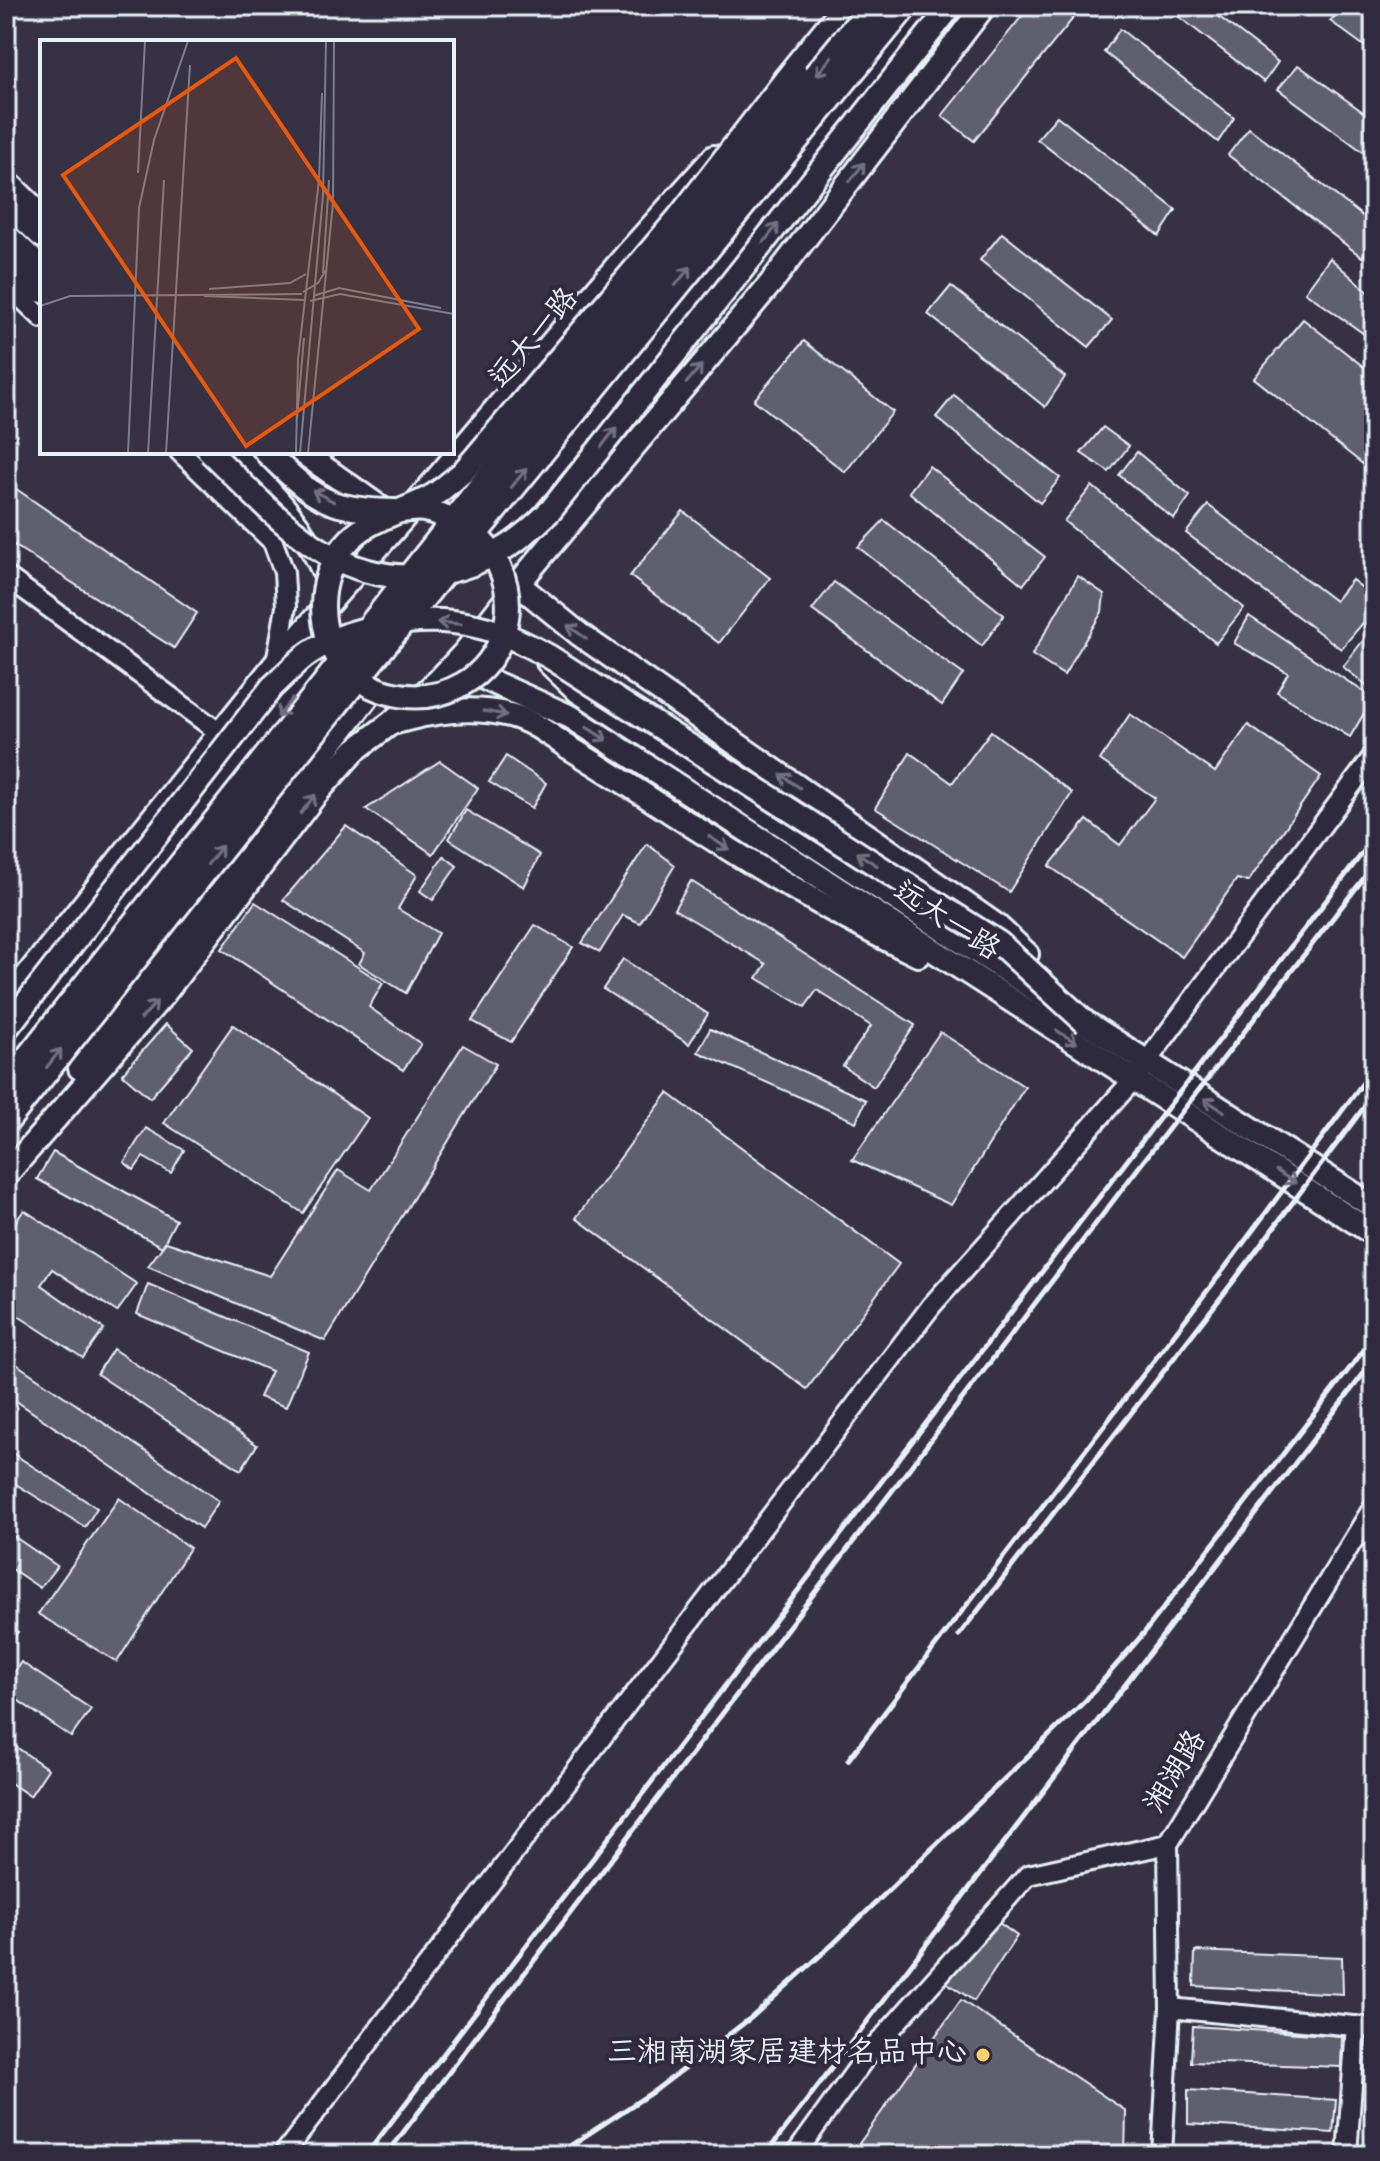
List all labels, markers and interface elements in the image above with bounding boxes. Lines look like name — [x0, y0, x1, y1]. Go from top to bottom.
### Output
inset map — [40, 40, 454, 454]
one-way arrow — [816, 55, 833, 76]
one-way arrow — [849, 162, 866, 183]
one-way arrow — [762, 223, 780, 244]
one-way arrow — [674, 266, 692, 287]
street label: 远大一路 — [482, 282, 588, 397]
one-way arrow — [685, 364, 703, 385]
one-way arrow — [601, 427, 618, 448]
one-way arrow — [510, 468, 528, 489]
one-way arrow — [311, 488, 335, 504]
one-way arrow — [437, 615, 463, 630]
one-way arrow — [567, 624, 588, 641]
one-way arrow — [276, 697, 293, 718]
one-way arrow — [482, 706, 507, 721]
one-way arrow — [585, 726, 608, 742]
one-way arrow — [780, 773, 801, 790]
one-way arrow — [299, 794, 316, 815]
one-way arrow — [707, 835, 729, 851]
one-way arrow — [207, 845, 224, 866]
one-way arrow — [857, 851, 879, 868]
street label: 远大一路 — [885, 874, 1006, 970]
one-way arrow — [140, 1001, 158, 1021]
one-way arrow — [1055, 1029, 1077, 1046]
one-way arrow — [45, 1048, 62, 1069]
one-way arrow — [1203, 1097, 1226, 1113]
one-way arrow — [1274, 1169, 1296, 1186]
street label: 湘湖路 — [1138, 1724, 1216, 1821]
place label: 三湘南湖家居建材名品中心 — [607, 2035, 967, 2073]
marker: 三湘南湖家居建材名品中心 — [974, 2046, 992, 2064]

